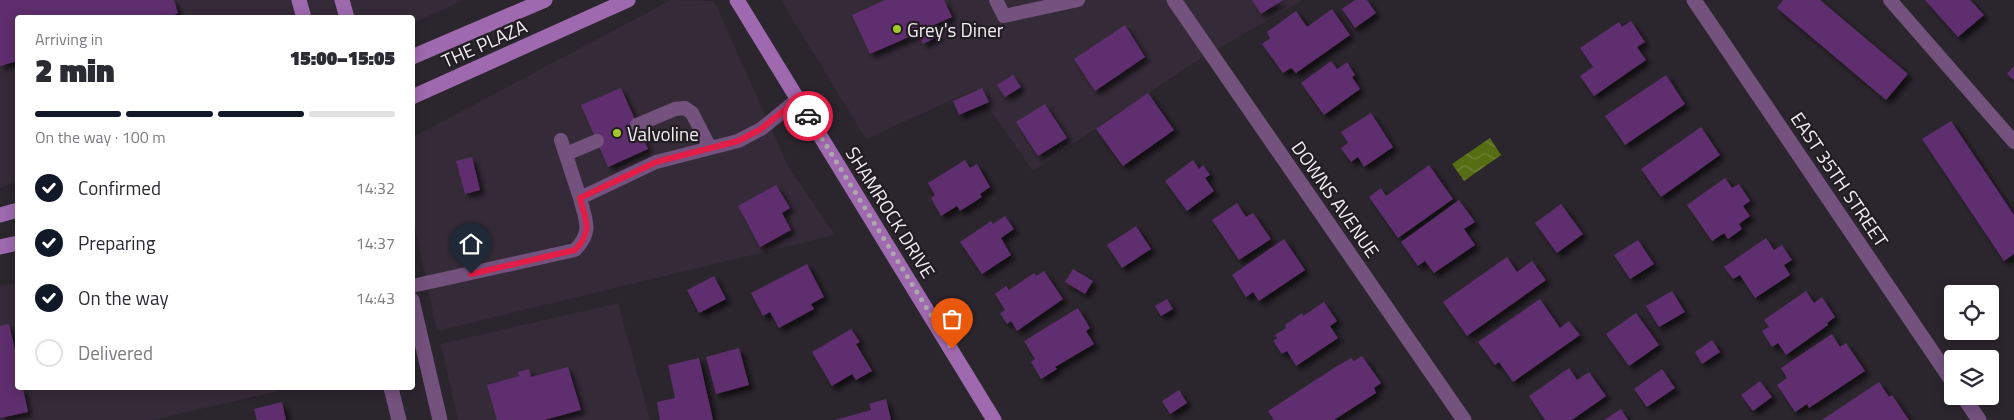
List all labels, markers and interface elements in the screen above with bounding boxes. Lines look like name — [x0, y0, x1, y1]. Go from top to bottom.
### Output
street label: THE PLAZA — [437, 11, 531, 75]
place label: Grey's Diner — [907, 15, 1004, 44]
marker: Grey's Diner — [891, 23, 903, 35]
text: Arriving in — [35, 27, 103, 51]
text: 15:00–15:05 — [290, 43, 395, 72]
text: 2 min — [35, 46, 115, 94]
courier — [783, 91, 833, 141]
icon: car — [794, 102, 822, 130]
street label: EAST 35TH STREET — [1784, 106, 1896, 252]
place label: Valvoline — [627, 119, 699, 148]
text: On the way · 100 m — [35, 125, 166, 149]
marker: Valvoline — [611, 127, 623, 139]
street label: DOWNS AVENUE — [1285, 135, 1387, 263]
street label: SHAMROCK DRIVE — [839, 141, 943, 283]
text: Confirmed — [78, 173, 161, 202]
icon: check — [35, 174, 63, 202]
text: 14:32 — [356, 176, 395, 200]
pin — [450, 223, 492, 274]
text: Preparing — [78, 228, 155, 257]
icon: check — [35, 229, 63, 257]
icon: home — [457, 230, 485, 258]
text: 14:37 — [356, 231, 395, 255]
text: On the way — [78, 283, 169, 312]
icon: check — [35, 284, 63, 312]
map controls — [1944, 285, 1999, 405]
button: locate — [1944, 285, 1999, 340]
text: 14:43 — [356, 286, 395, 310]
pin — [931, 298, 973, 349]
icon: bag — [938, 305, 966, 333]
text: Delivered — [78, 338, 153, 367]
button: layers — [1944, 350, 1999, 405]

